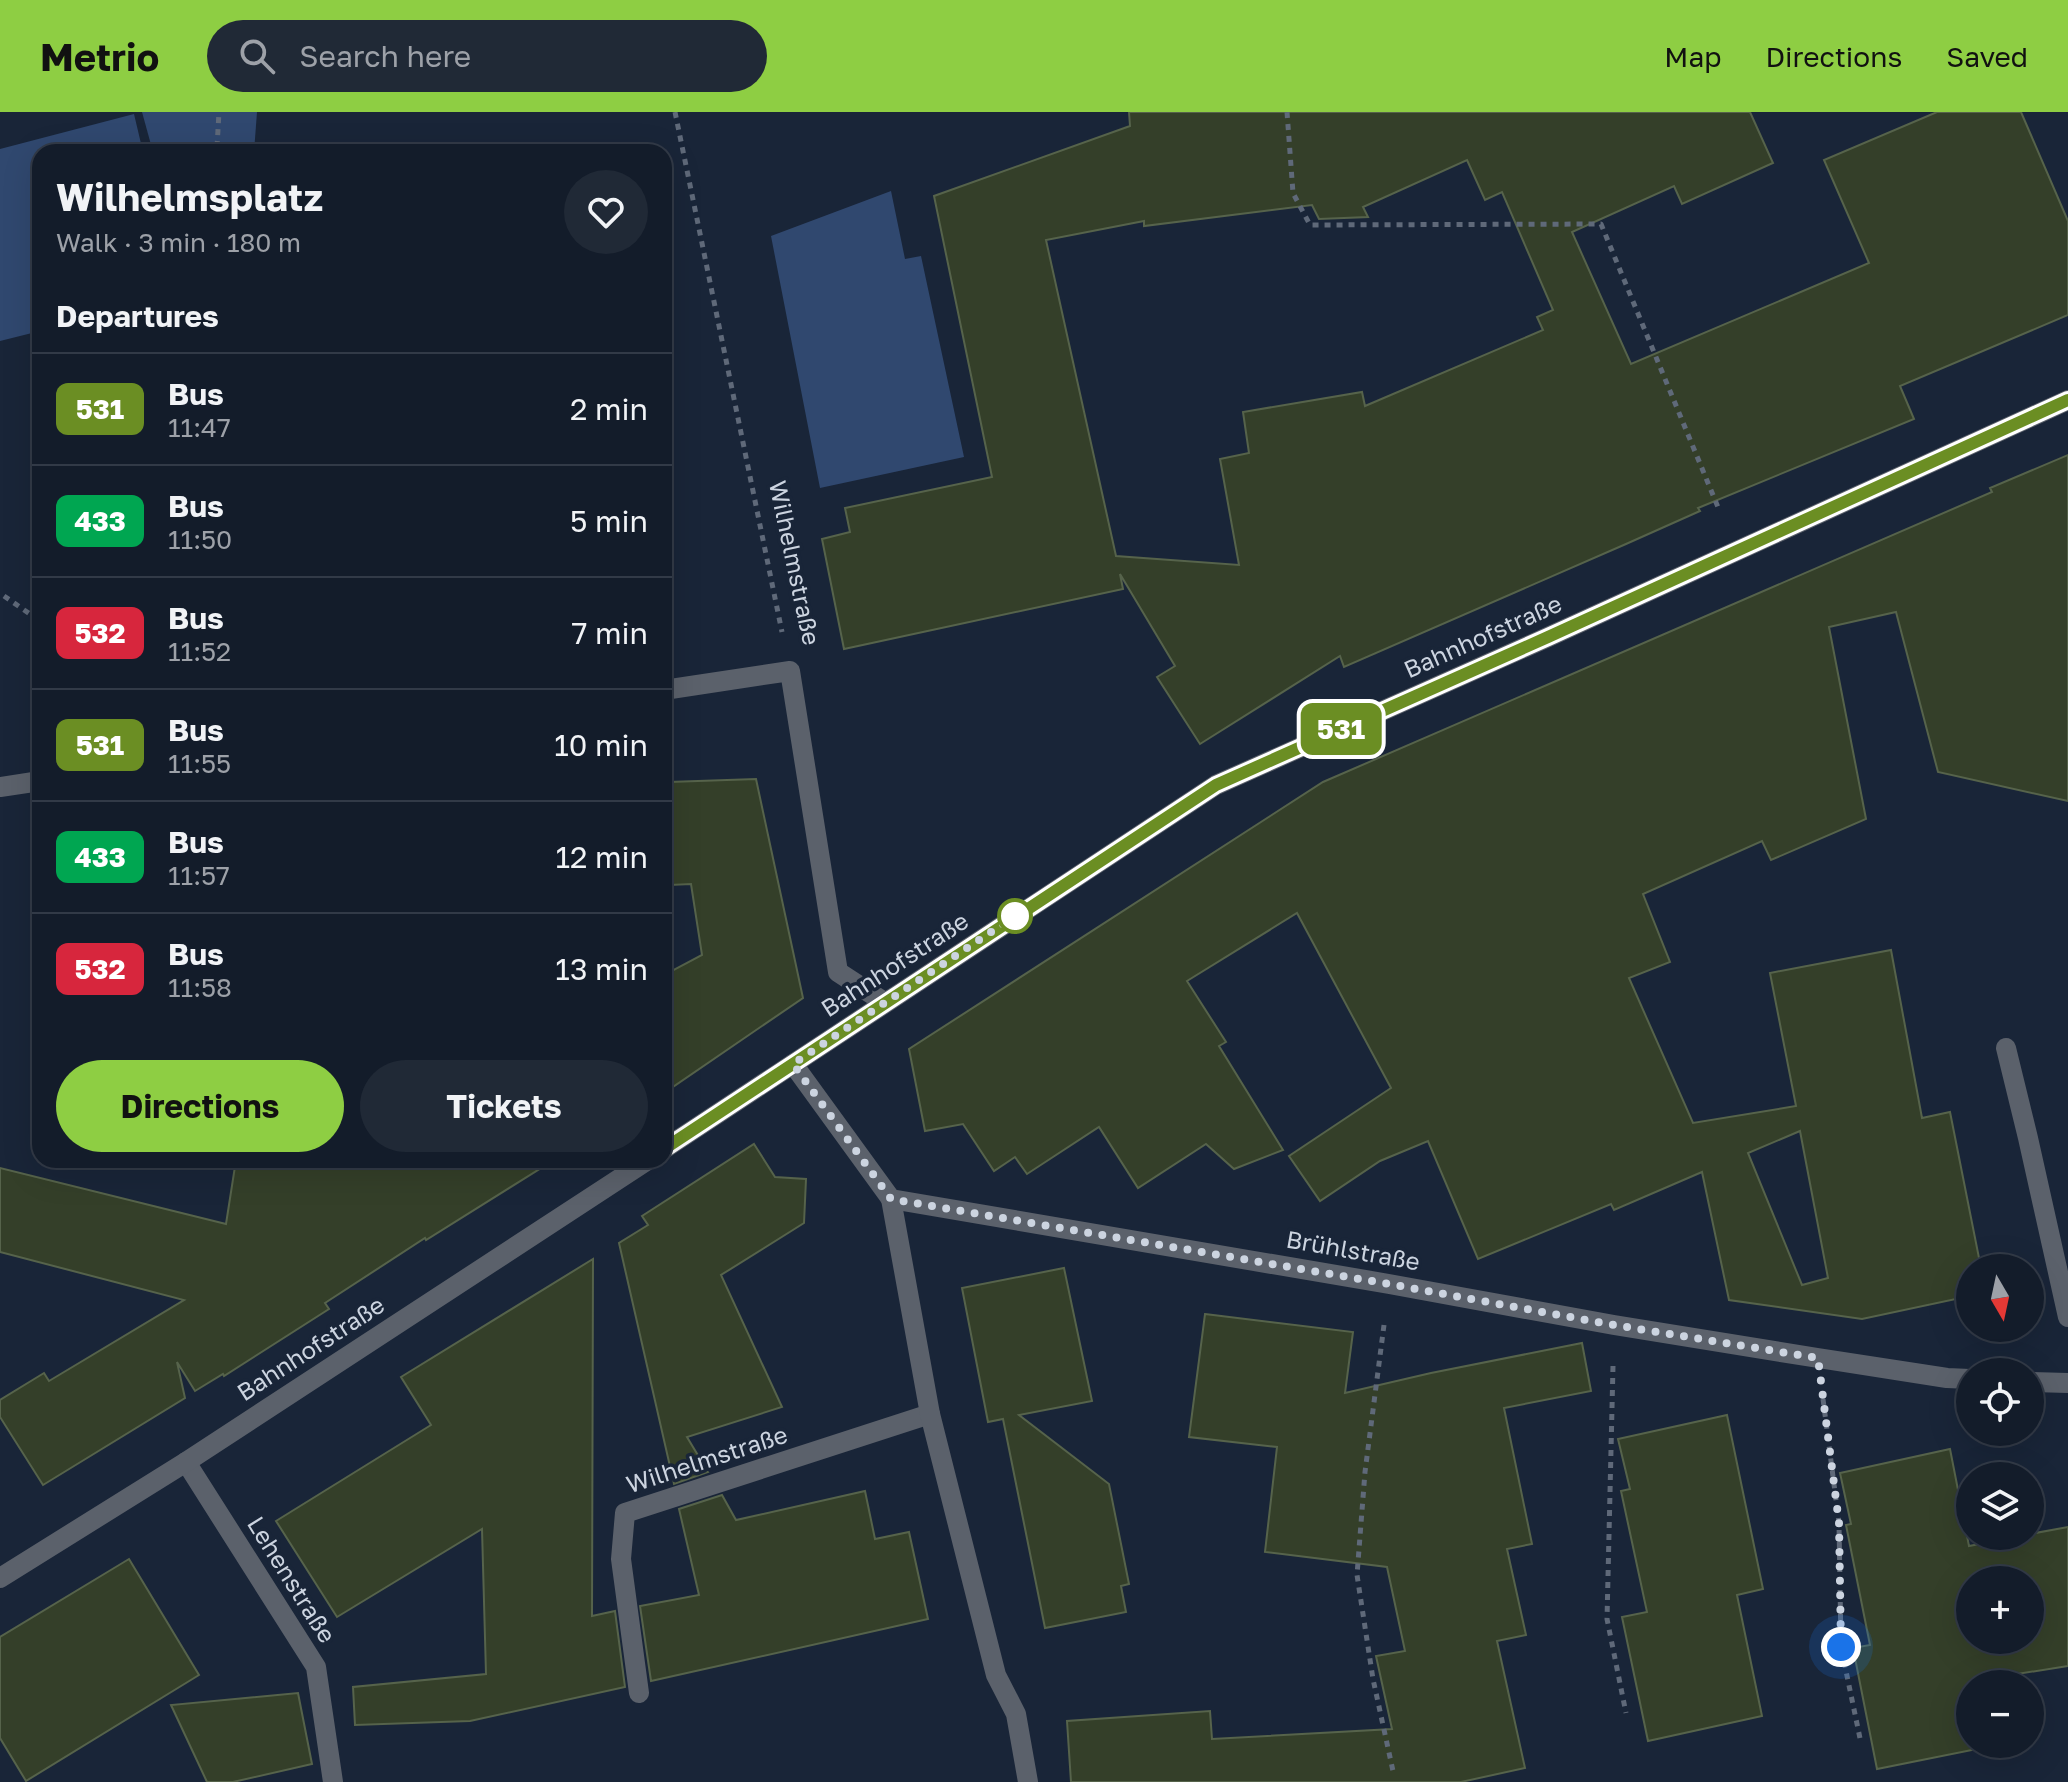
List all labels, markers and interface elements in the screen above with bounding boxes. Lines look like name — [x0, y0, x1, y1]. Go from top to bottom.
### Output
search box — [207, 20, 767, 92]
text: Metrio — [40, 34, 159, 79]
icon: search — [235, 34, 279, 78]
text: Search here — [299, 38, 471, 74]
text: Map — [1664, 40, 1721, 73]
text: Directions — [1765, 40, 1902, 73]
text: Saved — [1946, 40, 2028, 73]
button: heart — [564, 170, 648, 254]
text: Wilhelmsplatz — [56, 174, 323, 219]
text: Walk · 3 min · 180 m — [56, 227, 301, 258]
text: Departures — [56, 298, 219, 334]
text: Bus — [168, 376, 224, 412]
text: 2 min — [570, 391, 648, 427]
text: 531 — [76, 392, 124, 425]
text: 11:47 — [168, 412, 231, 443]
street label: Wilhelmstraße — [764, 478, 827, 648]
text: Bus — [168, 488, 224, 524]
text: 5 min — [570, 503, 648, 539]
text: 433 — [74, 504, 126, 537]
text: 11:50 — [168, 524, 232, 555]
street label: Bahnhofstraße — [1399, 588, 1566, 683]
text: Bus — [168, 600, 224, 636]
text: 7 min — [572, 615, 648, 651]
text: 532 — [74, 616, 126, 649]
text: 11:52 — [168, 636, 231, 667]
line badge: 531 — [1295, 703, 1387, 755]
text: Bus — [168, 712, 224, 748]
text: 531 — [1317, 712, 1365, 745]
text: 10 min — [554, 727, 648, 763]
text: 531 — [76, 728, 124, 761]
text: 11:55 — [168, 748, 231, 779]
text: Bus — [168, 824, 224, 860]
text: 12 min — [556, 839, 648, 875]
text: 433 — [74, 840, 126, 873]
text: 11:57 — [168, 860, 230, 891]
unlabelled marker — [998, 899, 1032, 933]
street label: Bahnhofstraße — [815, 905, 973, 1022]
text: Bus — [168, 936, 224, 972]
text: 13 min — [555, 951, 648, 987]
text: 532 — [74, 952, 126, 985]
text: 11:58 — [168, 972, 232, 1003]
button: Directions — [56, 1060, 344, 1152]
button: Tickets — [360, 1060, 648, 1152]
street label: Brühlstraße — [1284, 1224, 1422, 1276]
north arrow — [1956, 1254, 2044, 1342]
map controls — [1956, 1254, 2044, 1758]
street label: Bahnhofstraße — [231, 1289, 389, 1406]
button: locate — [1956, 1358, 2044, 1446]
street label: Wilhelmstraße — [622, 1419, 791, 1498]
button: layers — [1956, 1462, 2044, 1550]
street label: Lehenstraße — [242, 1511, 343, 1648]
button: + — [1956, 1566, 2044, 1654]
your location — [1821, 1627, 1861, 1667]
button: − — [1956, 1670, 2044, 1758]

